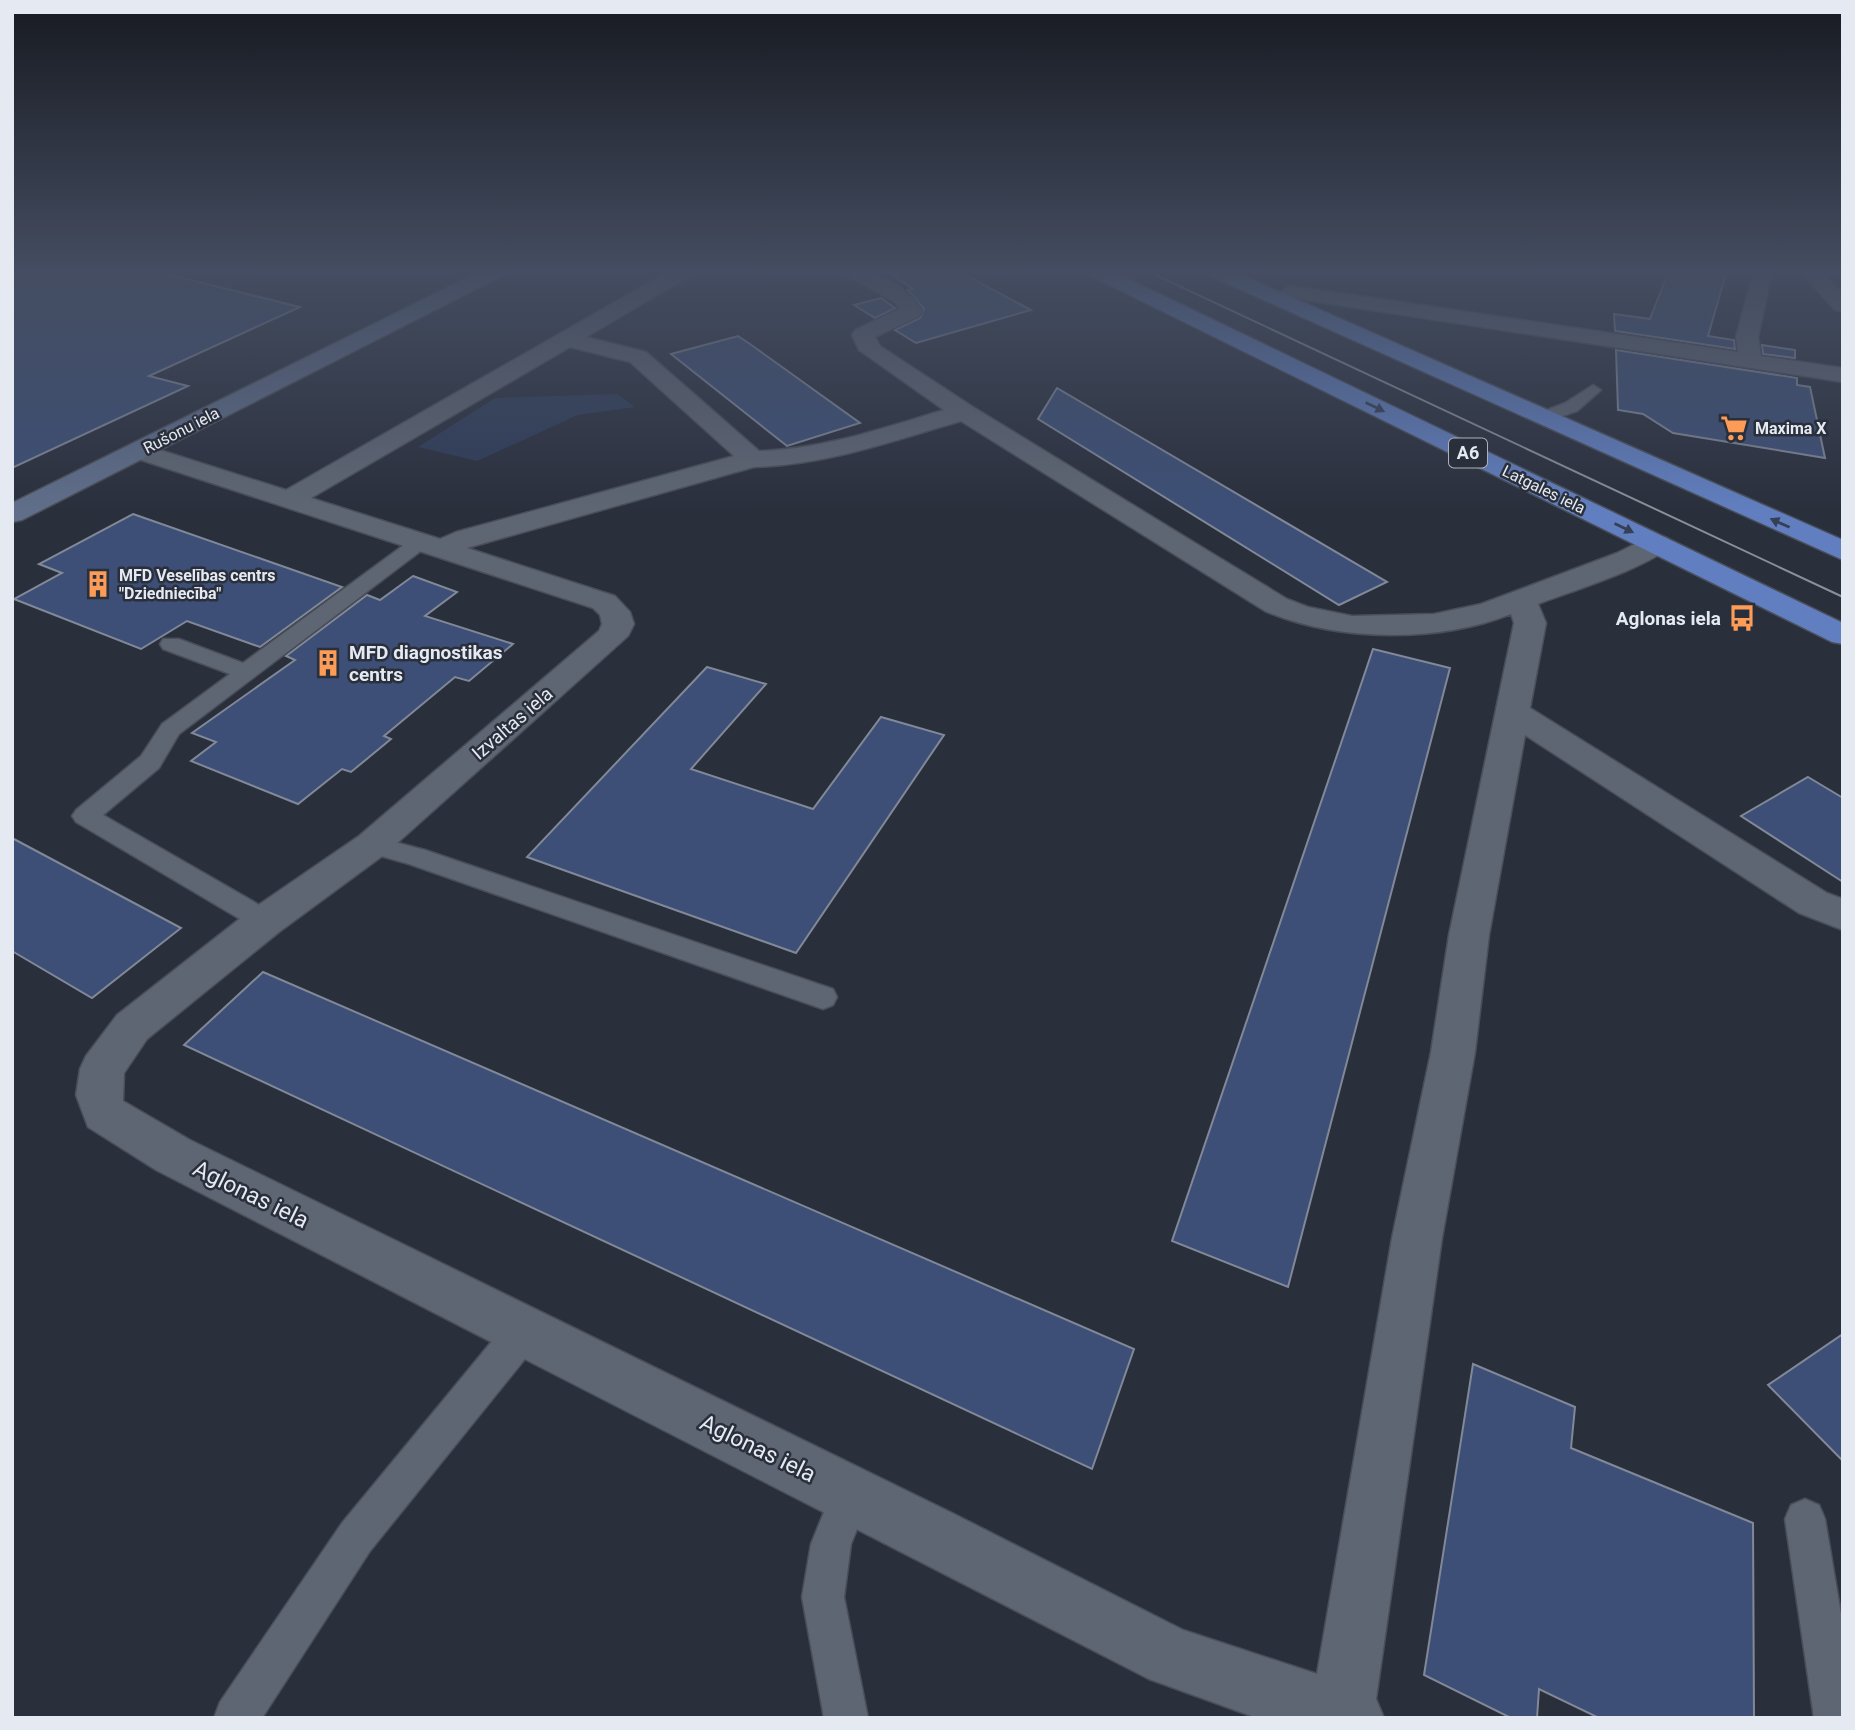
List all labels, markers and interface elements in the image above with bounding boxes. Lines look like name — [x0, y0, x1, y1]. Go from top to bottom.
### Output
one-way arrow — [1365, 402, 1385, 413]
street label: Rušonu iela — [140, 403, 222, 458]
supermarket icon: Maxima X — [1719, 413, 1749, 443]
place label: Maxima X — [1755, 419, 1827, 438]
road number: A6 — [1449, 438, 1487, 467]
street label: Latgales iela — [1499, 461, 1588, 518]
one-way arrow — [1770, 517, 1791, 528]
one-way arrow — [1614, 523, 1634, 534]
place label: MFD Veselības centrs "Dziedniecība" — [119, 566, 276, 603]
building icon: MFD Veselības centrs "Dziedniecība" — [83, 569, 113, 599]
bus stop icon: Aglonas iela — [1727, 603, 1757, 633]
place label: Aglonas iela — [1616, 607, 1721, 630]
place label: MFD diagnostikas centrs — [349, 641, 503, 686]
building icon: MFD diagnostikas centrs — [313, 648, 343, 678]
street label: Izvaltas iela — [467, 682, 557, 765]
street label: Aglonas iela — [189, 1155, 313, 1234]
street label: Aglonas iela — [696, 1409, 820, 1488]

